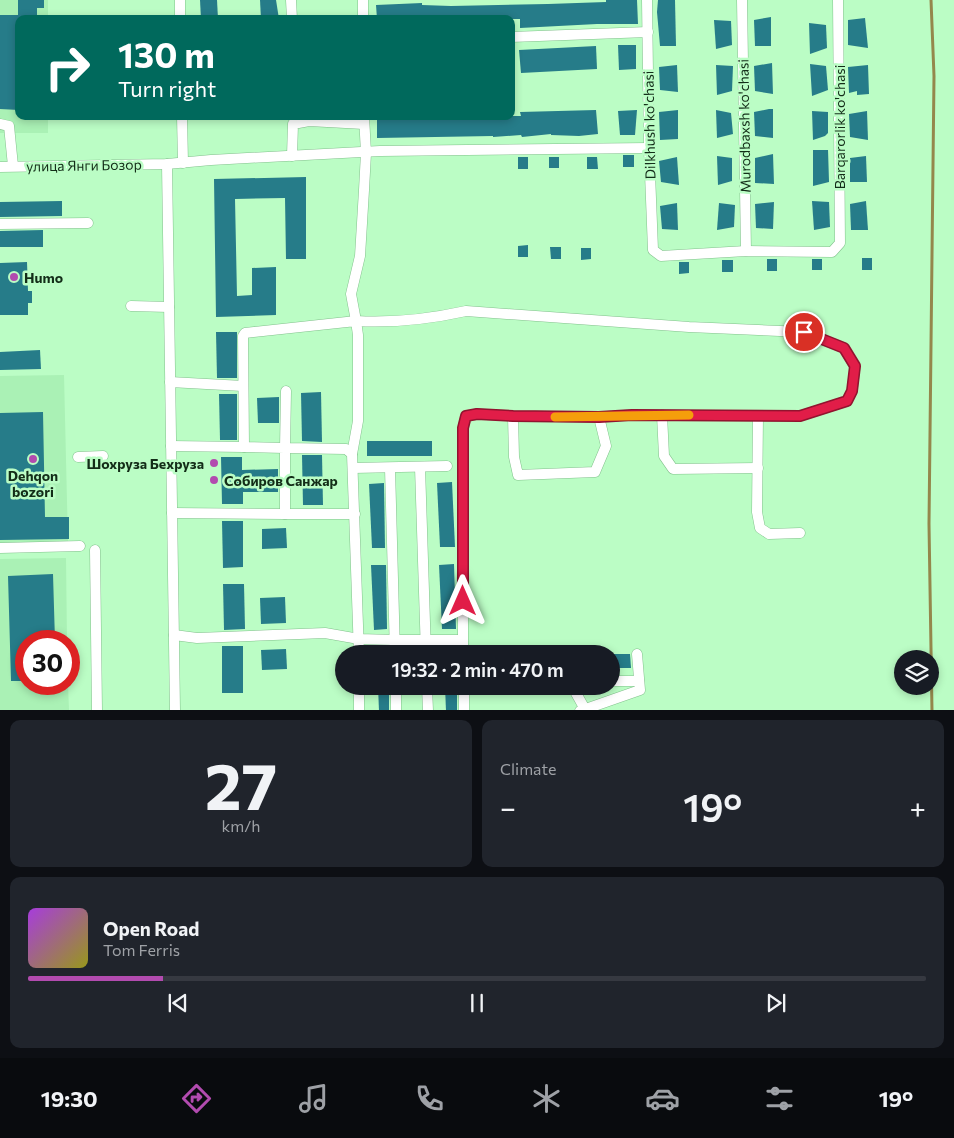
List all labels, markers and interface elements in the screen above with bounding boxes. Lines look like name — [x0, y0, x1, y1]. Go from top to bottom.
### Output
text: 130 m — [118, 32, 215, 75]
icon: right — [35, 35, 100, 100]
street label: Murodbaxsh ko'chasi — [734, 59, 754, 193]
street label: Barqarorlik ko'chasi — [831, 65, 848, 189]
street label: Dilkhush ko'chasi — [640, 71, 658, 179]
text: Turn right — [118, 75, 216, 102]
street label: улица Янги Бозор — [26, 155, 142, 175]
place label: Humo — [24, 269, 63, 286]
marker: Humo — [8, 271, 20, 283]
pin — [783, 311, 825, 353]
icon: arrive — [790, 318, 818, 346]
marker: Dehqon bozori — [27, 453, 39, 465]
place label: Шохруза Бехруза — [86, 455, 204, 472]
marker: Шохруза Бехруза — [208, 457, 220, 469]
place label: Dehqon bozori — [8, 467, 58, 500]
place label: Собиров Санжар — [224, 472, 338, 489]
marker: Собиров Санжар — [208, 474, 220, 486]
position arrow — [436, 574, 488, 626]
speed limit sign: 30 — [15, 630, 80, 695]
map controls — [894, 650, 939, 695]
button: layers — [894, 650, 939, 695]
text: 19:32 · 2 min · 470 m — [392, 658, 563, 681]
text: 27 — [205, 744, 277, 823]
text: Climate — [500, 759, 556, 778]
text: 19° — [683, 783, 742, 830]
text: − — [500, 790, 516, 824]
text: + — [910, 790, 926, 824]
text: km/h — [222, 816, 260, 835]
text: Open Road — [103, 917, 199, 940]
text: Tom Ferris — [103, 940, 180, 959]
icon: previous — [164, 989, 192, 1017]
icon: pause — [463, 989, 491, 1017]
icon: next — [762, 989, 790, 1017]
icon: directions — [179, 1081, 214, 1116]
icon: music — [296, 1081, 331, 1116]
icon: phone — [412, 1081, 447, 1116]
icon: climate — [529, 1081, 564, 1116]
icon: car — [645, 1081, 680, 1116]
icon: filters — [762, 1081, 797, 1116]
text: 19:30 — [41, 1085, 98, 1112]
text: 19° — [879, 1085, 913, 1112]

